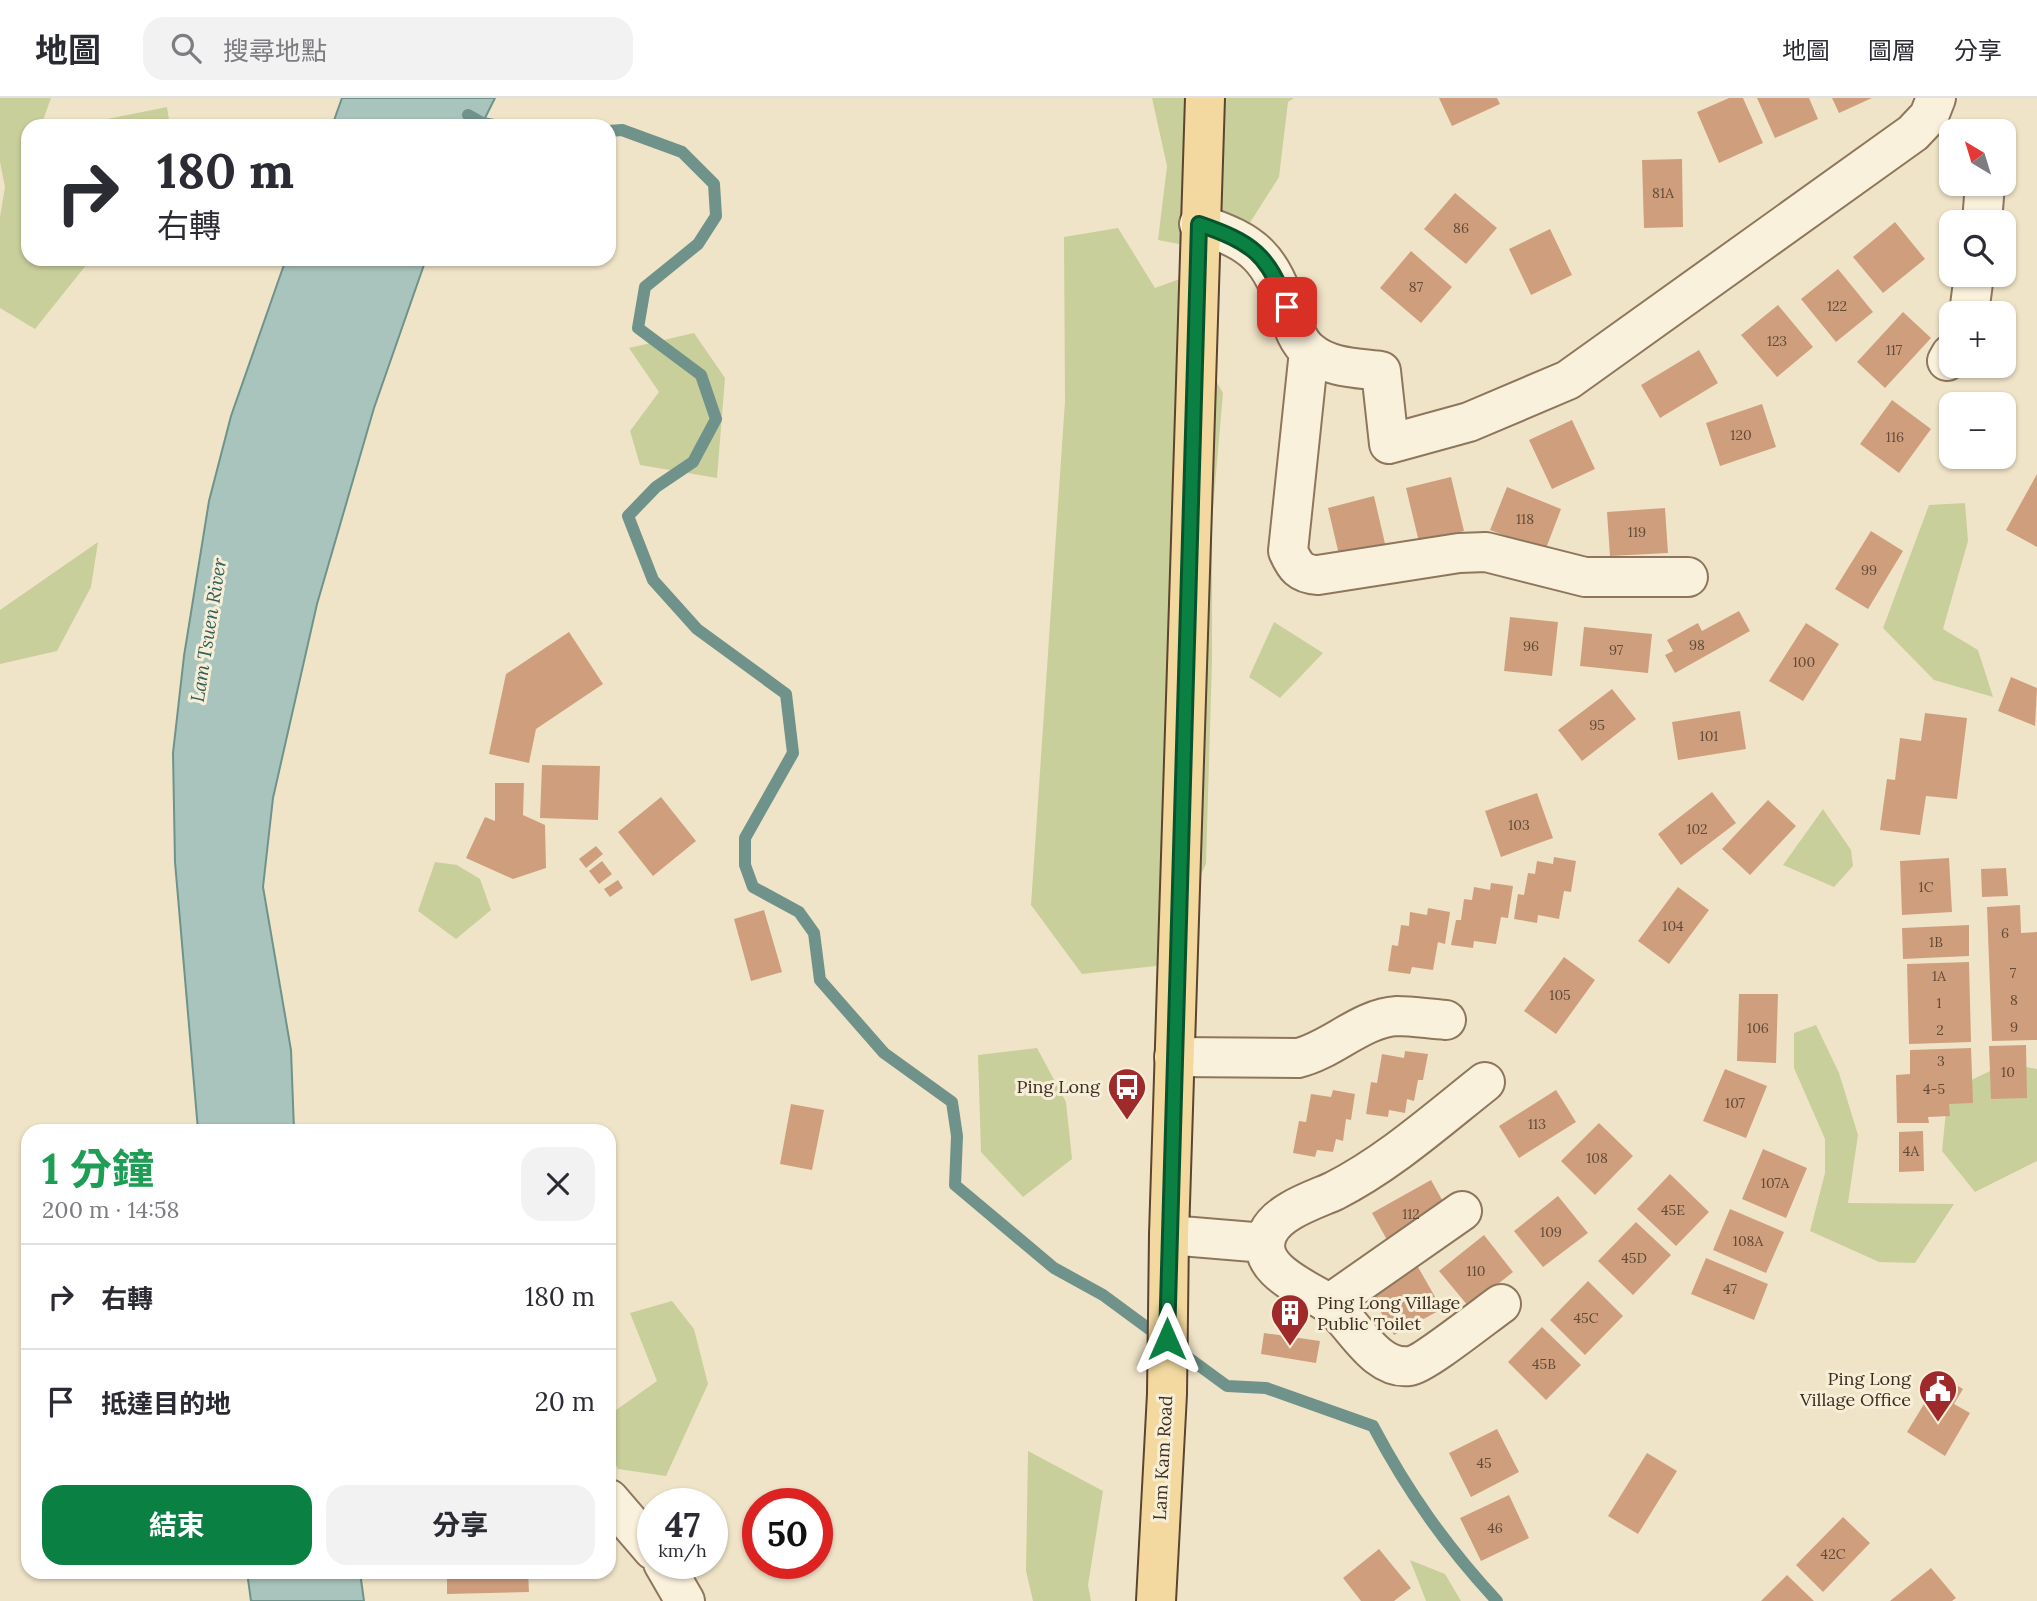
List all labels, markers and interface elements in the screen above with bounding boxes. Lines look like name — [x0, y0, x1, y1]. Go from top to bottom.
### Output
search box — [143, 17, 633, 80]
text: 地圖 — [35, 29, 101, 71]
icon: search — [167, 29, 205, 67]
text: 搜尋地點 — [223, 34, 327, 67]
text: 地圖 — [1782, 35, 1830, 66]
text: 圖層 — [1868, 35, 1916, 66]
text: 分享 — [1954, 35, 2002, 66]
north arrow — [1939, 119, 2016, 196]
map controls — [1939, 119, 2016, 469]
text: 180 m — [157, 139, 294, 201]
icon: right — [42, 147, 133, 238]
house number: 81A — [1652, 184, 1674, 202]
text: 右轉 — [157, 205, 221, 246]
button: search — [1939, 210, 2016, 287]
house number: 86 — [1453, 219, 1469, 237]
pin — [1257, 277, 1317, 337]
house number: 87 — [1409, 278, 1424, 296]
icon: arrive — [1268, 288, 1306, 326]
house number: 122 — [1827, 297, 1847, 315]
button: + — [1939, 301, 2016, 378]
house number: 123 — [1767, 332, 1787, 350]
house number: 117 — [1886, 341, 1903, 359]
button: − — [1939, 392, 2016, 469]
house number: 120 — [1730, 426, 1752, 444]
house number: 116 — [1886, 428, 1904, 446]
house number: 118 — [1516, 510, 1534, 528]
house number: 119 — [1628, 523, 1646, 541]
water label: Lam Tsuen River — [185, 556, 231, 704]
house number: 99 — [1861, 561, 1877, 579]
house number: 98 — [1689, 636, 1705, 654]
house number: 96 — [1523, 637, 1539, 655]
house number: 97 — [1609, 641, 1624, 659]
house number: 100 — [1793, 653, 1815, 671]
house number: 95 — [1589, 716, 1605, 734]
house number: 101 — [1700, 727, 1718, 745]
house number: 103 — [1508, 816, 1530, 834]
house number: 102 — [1686, 820, 1708, 838]
house number: 1C — [1919, 878, 1934, 896]
house number: 104 — [1662, 917, 1684, 935]
house number: 6 — [2001, 924, 2009, 942]
house number: 1B — [1929, 933, 1943, 951]
house number: 7 — [2010, 964, 2017, 982]
house number: 1A — [1932, 967, 1946, 985]
house number: 105 — [1549, 986, 1571, 1004]
house number: 8 — [2010, 991, 2018, 1009]
house number: 1 — [1936, 994, 1942, 1012]
house number: 9 — [2010, 1018, 2018, 1036]
house number: 106 — [1747, 1019, 1769, 1037]
house number: 2 — [1936, 1021, 1944, 1039]
house number: 3 — [1937, 1052, 1945, 1070]
house number: 10 — [2001, 1063, 2015, 1081]
bus stop icon: Ping Long — [1106, 1066, 1148, 1121]
place label: Ping Long — [1017, 1075, 1101, 1098]
house number: 4-5 — [1923, 1080, 1945, 1098]
house number: 107 — [1725, 1094, 1746, 1112]
house number: 113 — [1528, 1115, 1546, 1133]
text: 1 分鐘 — [42, 1142, 154, 1196]
house number: 4A — [1903, 1142, 1919, 1160]
button: close — [521, 1147, 595, 1221]
house number: 108 — [1586, 1149, 1608, 1167]
house number: 107A — [1761, 1174, 1789, 1192]
text: 200 m · 14:58 — [42, 1195, 179, 1224]
house number: 45E — [1661, 1201, 1685, 1219]
house number: 112 — [1402, 1205, 1420, 1223]
house number: 109 — [1540, 1223, 1562, 1241]
house number: 108A — [1733, 1232, 1763, 1250]
house number: 45D — [1621, 1249, 1647, 1267]
house number: 110 — [1467, 1262, 1485, 1280]
icon: right — [42, 1278, 80, 1316]
text: 180 m — [525, 1280, 595, 1313]
house number: 47 — [1723, 1280, 1738, 1298]
text: 右轉 — [101, 1282, 153, 1315]
place label: Ping Long Village Public Toilet — [1317, 1291, 1461, 1335]
building icon: Ping Long Village Public Toilet — [1269, 1292, 1311, 1347]
position arrow — [1130, 1302, 1204, 1376]
house number: 45C — [1573, 1309, 1599, 1327]
house number: 45B — [1532, 1355, 1556, 1373]
place label: Ping Long Village Office — [1799, 1367, 1912, 1411]
public building icon: Ping Long Village Office — [1917, 1368, 1959, 1423]
icon: arrive — [42, 1383, 80, 1421]
text: 20 m — [535, 1385, 595, 1418]
text: 抵達目的地 — [101, 1387, 231, 1420]
street label: Lam Kam Road — [1148, 1395, 1177, 1521]
house number: 45 — [1476, 1454, 1492, 1472]
button: 結束 — [42, 1485, 312, 1565]
button: 分享 — [326, 1485, 595, 1565]
speed limit sign: 50 — [742, 1488, 833, 1579]
text: 47 — [665, 1502, 700, 1547]
house number: 46 — [1487, 1519, 1503, 1537]
text: km/h — [658, 1539, 707, 1562]
house number: 42C — [1821, 1545, 1846, 1563]

